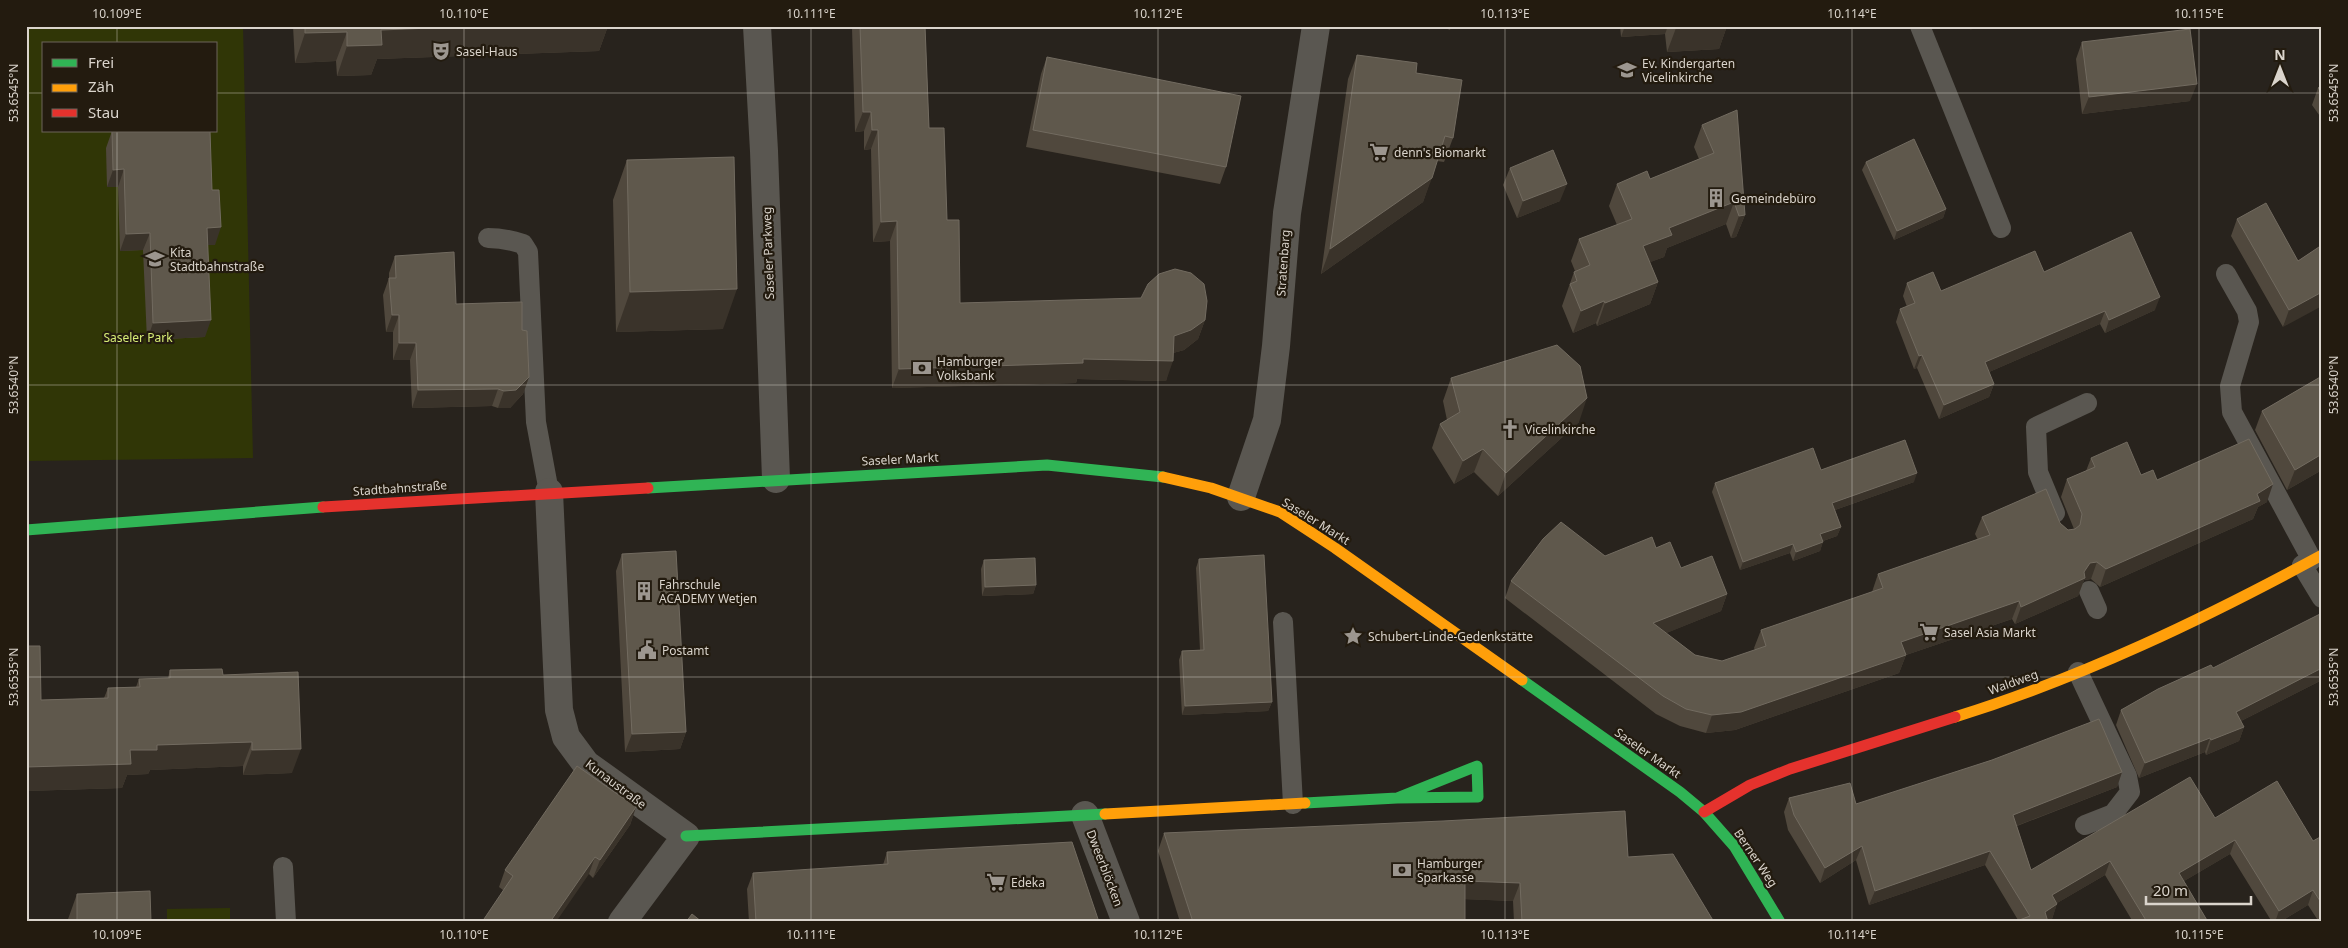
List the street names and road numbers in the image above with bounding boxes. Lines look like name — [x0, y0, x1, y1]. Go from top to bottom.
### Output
street label: Saseler Parkweg — [758, 206, 778, 300]
street label: Stratenbarg — [1272, 229, 1294, 297]
street label: Saseler Markt — [861, 448, 940, 470]
street label: Stadtbahnstraße — [352, 476, 448, 500]
street label: Saseler Markt — [1279, 493, 1354, 549]
street label: Waldweg — [1986, 665, 2040, 699]
street label: Saseler Markt — [1612, 724, 1685, 782]
street label: Kunaustraße — [582, 755, 650, 813]
street label: Berner Weg — [1730, 826, 1782, 890]
street label: Dweerblöcken — [1083, 827, 1127, 909]

